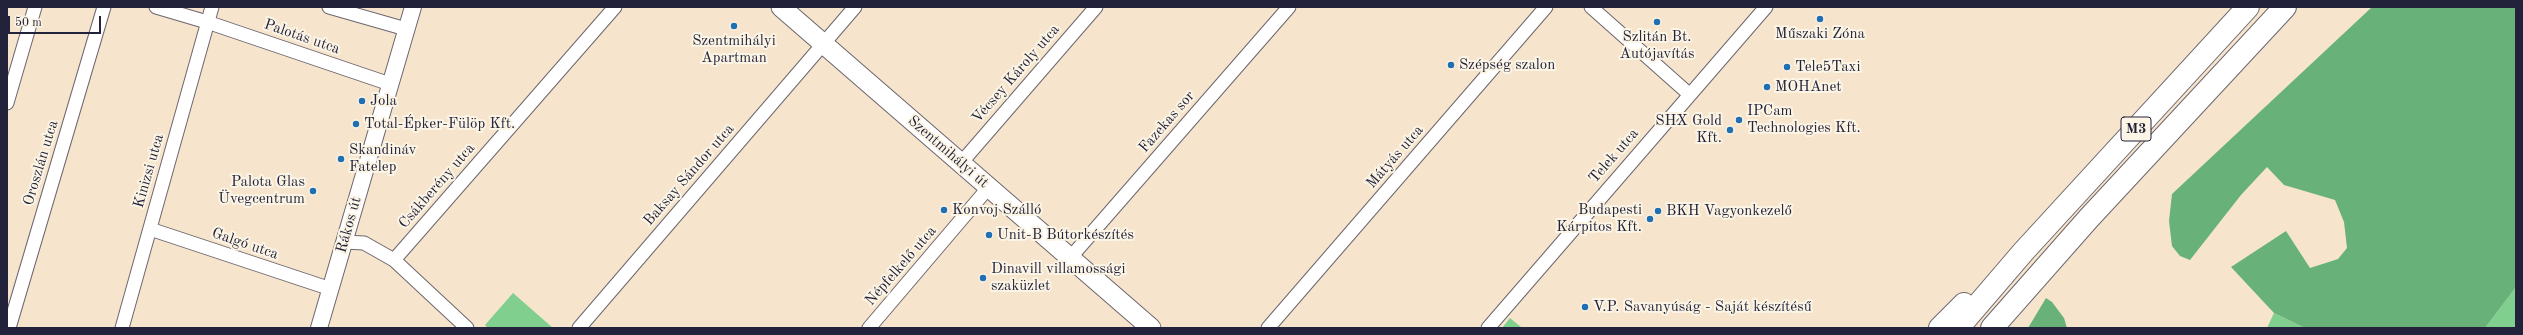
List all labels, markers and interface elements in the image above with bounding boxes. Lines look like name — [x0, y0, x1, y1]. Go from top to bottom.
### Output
scale bar — [10, 8, 103, 34]
marker: Műszaki Zóna — [1815, 14, 1825, 24]
street label: Palotás utca — [262, 16, 342, 58]
text: 50 m — [15, 17, 42, 29]
marker: Szlitán Bt. Autójavítás — [1652, 17, 1662, 27]
marker: Szentmihályi Apartman — [729, 21, 739, 31]
street label: Vécsey Károly utca — [968, 21, 1064, 127]
place label: Műszaki Zóna — [1775, 25, 1865, 43]
place label: Szlitán Bt. Autójavítás — [1619, 28, 1695, 63]
place label: Szentmihályi Apartman — [692, 32, 776, 67]
place label: Szépség szalon — [1459, 56, 1555, 74]
place label: Tele5Taxi — [1795, 58, 1860, 76]
marker: Szépség szalon — [1446, 60, 1456, 70]
marker: Tele5Taxi — [1782, 62, 1792, 72]
place label: MOHAnet — [1775, 78, 1842, 96]
marker: MOHAnet — [1762, 82, 1772, 92]
street label: Fazekas sor — [1135, 87, 1199, 157]
place label: Jola — [370, 92, 397, 110]
marker: Jola — [357, 96, 367, 106]
place label: IPCam Technologies Kft. — [1747, 102, 1861, 137]
street label: Szentmihályi út — [904, 112, 992, 192]
place label: SHX Gold Kft. — [1655, 112, 1722, 147]
place label: Total-Épker-Fülöp Kft. — [364, 115, 515, 133]
marker: IPCam Technologies Kft. — [1734, 115, 1744, 125]
road number: M3 — [2121, 117, 2151, 141]
street label: Oroszlán utca — [20, 118, 62, 208]
marker: Total-Épker-Fülöp Kft. — [351, 119, 361, 129]
street label: Baksay Sándor utca — [640, 120, 738, 230]
street label: Mátyás utca — [1363, 122, 1427, 192]
street label: Telek utca — [1585, 125, 1643, 187]
marker: SHX Gold Kft. — [1725, 125, 1735, 135]
street label: Kinizsi utca — [130, 132, 168, 210]
street label: Csákberény utca — [395, 140, 479, 232]
place label: Skandináv Fatelep — [349, 141, 416, 176]
marker: Skandináv Fatelep — [336, 154, 346, 164]
place label: Palota Glas Üvegcentrum — [218, 173, 305, 208]
marker: Palota Glas Üvegcentrum — [308, 186, 318, 196]
street label: Rákos út — [332, 195, 366, 255]
place label: Konvoj Szálló — [952, 201, 1041, 219]
place label: Budapesti Kárpitos Kft. — [1556, 201, 1642, 236]
place label: BKH Vagyonkezelő — [1666, 202, 1792, 220]
marker: Konvoj Szálló — [939, 205, 949, 215]
marker: BKH Vagyonkezelő — [1653, 206, 1663, 216]
marker: Budapesti Kárpitos Kft. — [1645, 214, 1655, 224]
street label: Népfelkelő utca — [861, 222, 941, 310]
street label: Galgó utca — [209, 224, 281, 264]
place label: Unit-B Bútorkészítés — [997, 226, 1134, 244]
marker: Unit-B Bútorkészítés — [984, 230, 994, 240]
place label: Dinavill villamossági szaküzlet — [991, 260, 1126, 295]
marker: Dinavill villamossági szaküzlet — [978, 273, 988, 283]
place label: V.P. Savanyúság - Saját készítésű — [1593, 298, 1812, 316]
marker: V.P. Savanyúság - Saját készítésű — [1580, 302, 1590, 312]

